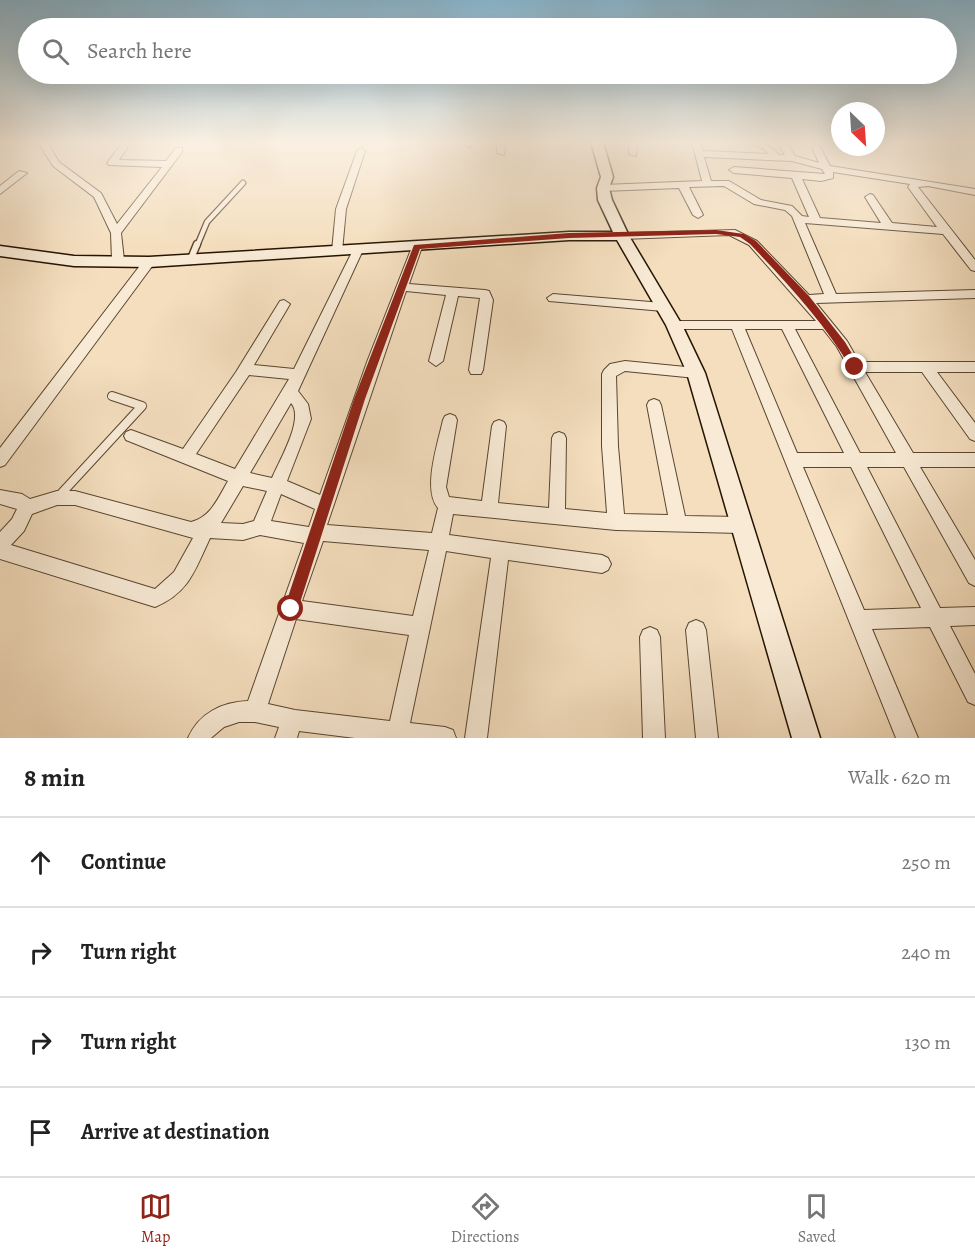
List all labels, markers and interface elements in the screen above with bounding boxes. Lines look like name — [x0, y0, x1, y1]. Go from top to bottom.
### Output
search box — [18, 18, 957, 84]
icon: search — [39, 35, 72, 68]
text: Search here — [87, 36, 192, 66]
north arrow — [831, 102, 885, 156]
route end — [841, 353, 867, 379]
route start — [277, 595, 303, 621]
text: 8 min — [24, 760, 85, 795]
text: Walk · 620 m — [848, 764, 951, 791]
icon: ahead — [24, 846, 57, 879]
text: Continue — [81, 847, 166, 877]
text: 250 m — [902, 849, 951, 876]
icon: right — [24, 936, 57, 969]
text: Turn right — [81, 937, 177, 967]
text: 240 m — [901, 939, 951, 966]
icon: right — [24, 1026, 57, 1059]
text: Turn right — [81, 1027, 177, 1057]
text: 130 m — [905, 1029, 951, 1056]
icon: arrive — [24, 1116, 57, 1149]
text: Arrive at destination — [81, 1117, 270, 1147]
tab: Map — [139, 1190, 172, 1248]
tab: Directions — [451, 1190, 519, 1248]
tab: Saved — [798, 1190, 836, 1248]

